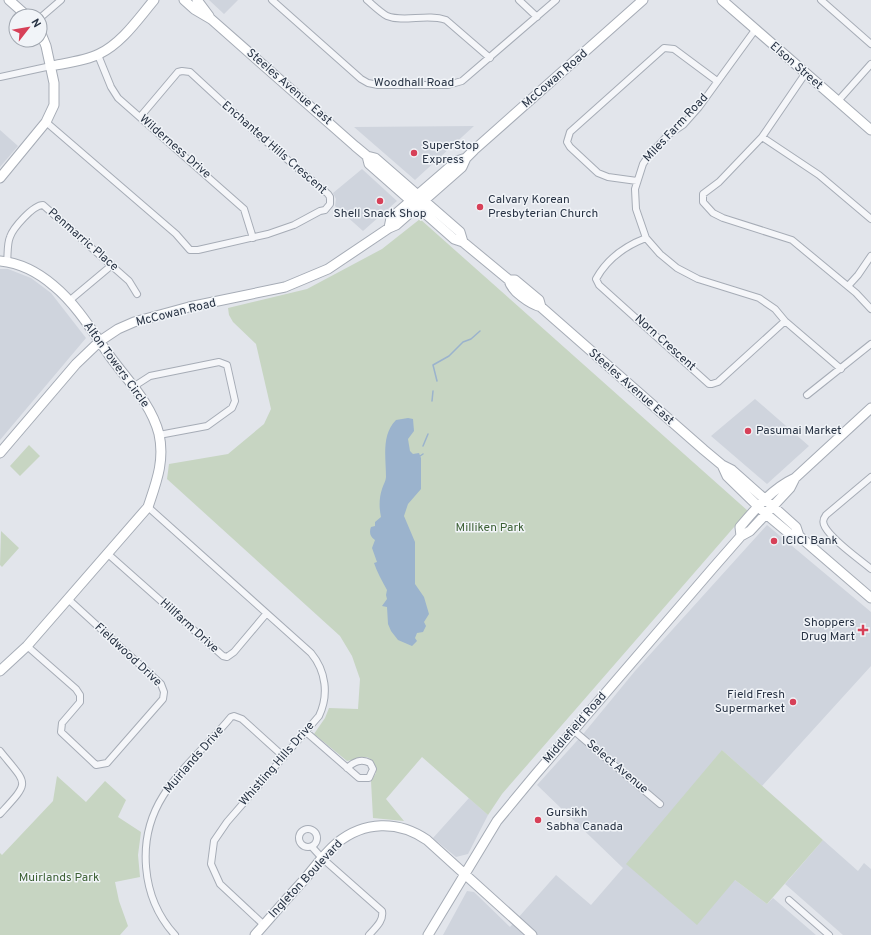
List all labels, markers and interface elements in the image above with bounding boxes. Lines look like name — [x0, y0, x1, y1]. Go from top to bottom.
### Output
north arrow — [8, 8, 48, 48]
text: N — [28, 16, 44, 30]
street label: Elson Street — [766, 39, 826, 93]
street label: Steeles Avenue East — [243, 45, 335, 129]
street label: McCowan Road — [519, 46, 591, 112]
street label: Woodhall Road — [374, 75, 454, 91]
street label: Miles Farm Road — [640, 90, 712, 166]
street label: Enchanted Hills Crescent — [218, 98, 330, 198]
street label: Wilderness Drive — [136, 111, 214, 183]
place label: SuperStop Express — [422, 138, 479, 168]
marker: SuperStop Express — [409, 148, 419, 158]
place label: Calvary Korean Presbyterian Church — [488, 192, 598, 222]
marker: Shell Snack Shop — [375, 196, 385, 206]
marker: Calvary Korean Presbyterian Church — [475, 202, 485, 212]
street label: Penmarric Place — [44, 205, 122, 275]
place label: Shell Snack Shop — [334, 206, 427, 222]
street label: McCowan Road — [134, 295, 218, 331]
street label: Norn Crescent — [631, 311, 699, 375]
street label: Alton Towers Circle — [79, 319, 153, 411]
street label: Steeles Avenue East — [585, 345, 677, 429]
place label: Pasumai Market — [756, 423, 842, 439]
marker: Pasumai Market — [743, 426, 753, 436]
park label: Milliken Park — [456, 520, 524, 536]
place label: ICICI Bank — [782, 533, 838, 549]
marker: ICICI Bank — [769, 536, 779, 546]
street label: Hillfarm Drive — [156, 595, 222, 657]
place label: Shoppers Drug Mart — [801, 615, 855, 645]
street label: Fieldwood Drive — [91, 620, 165, 690]
marker: Shoppers Drug Mart — [858, 625, 868, 635]
place label: Field Fresh Supermarket — [715, 687, 785, 717]
street label: Middlefield Road — [540, 689, 610, 767]
marker: Field Fresh Supermarket — [788, 697, 798, 707]
street label: Whistling Hills Drive — [236, 718, 318, 810]
street label: Muirlands Drive — [160, 723, 228, 797]
street label: Select Avenue — [583, 736, 651, 798]
place label: Gursikh Sabha Canada — [546, 805, 623, 835]
marker: Gursikh Sabha Canada — [533, 815, 543, 825]
street label: Ingleton Boulevard — [266, 836, 346, 922]
park label: Muirlands Park — [19, 870, 99, 886]

